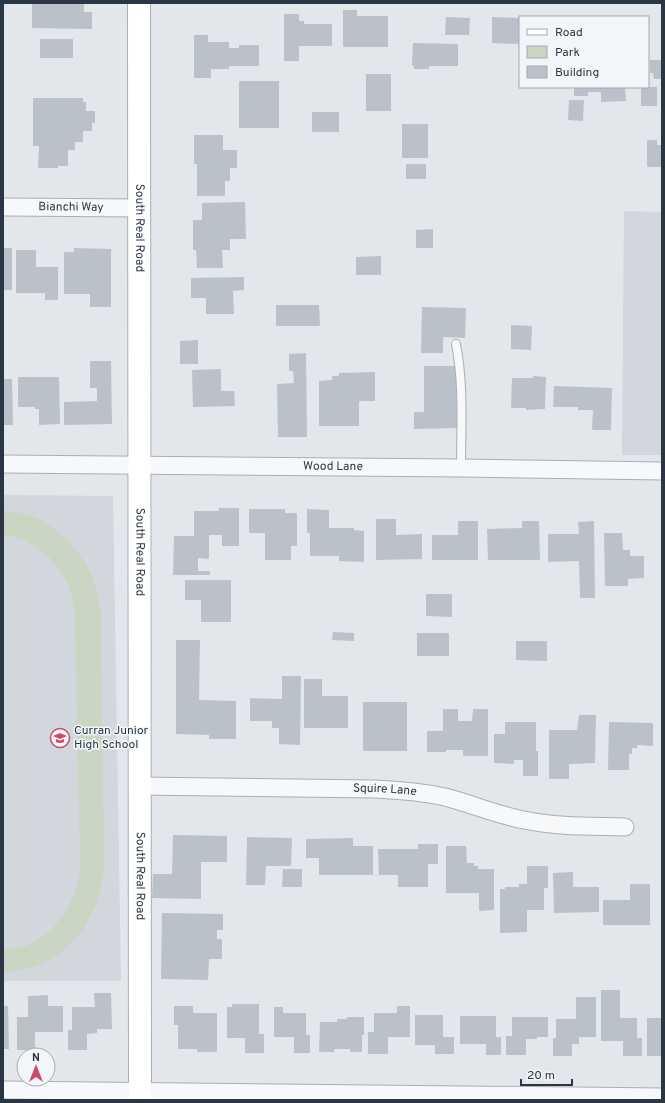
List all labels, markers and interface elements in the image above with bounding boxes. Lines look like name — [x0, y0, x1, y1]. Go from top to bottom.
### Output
legend — [519, 16, 649, 88]
text: Road — [555, 25, 583, 41]
text: Park — [555, 45, 580, 61]
text: Building — [555, 65, 599, 81]
street label: South Real Road — [131, 184, 147, 272]
street label: Bianchi Way — [38, 199, 104, 216]
street label: Wood Lane — [303, 459, 363, 475]
street label: South Real Road — [131, 508, 148, 596]
place label: Curran Junior High School — [74, 723, 149, 753]
school or university icon: Curran Junior High School — [49, 727, 71, 749]
street label: Squire Lane — [353, 781, 418, 800]
street label: South Real Road — [132, 832, 148, 920]
north arrow — [16, 1047, 56, 1087]
text: N — [32, 1051, 40, 1065]
scale bar — [521, 1061, 572, 1087]
text: 20 m — [527, 1068, 555, 1084]

